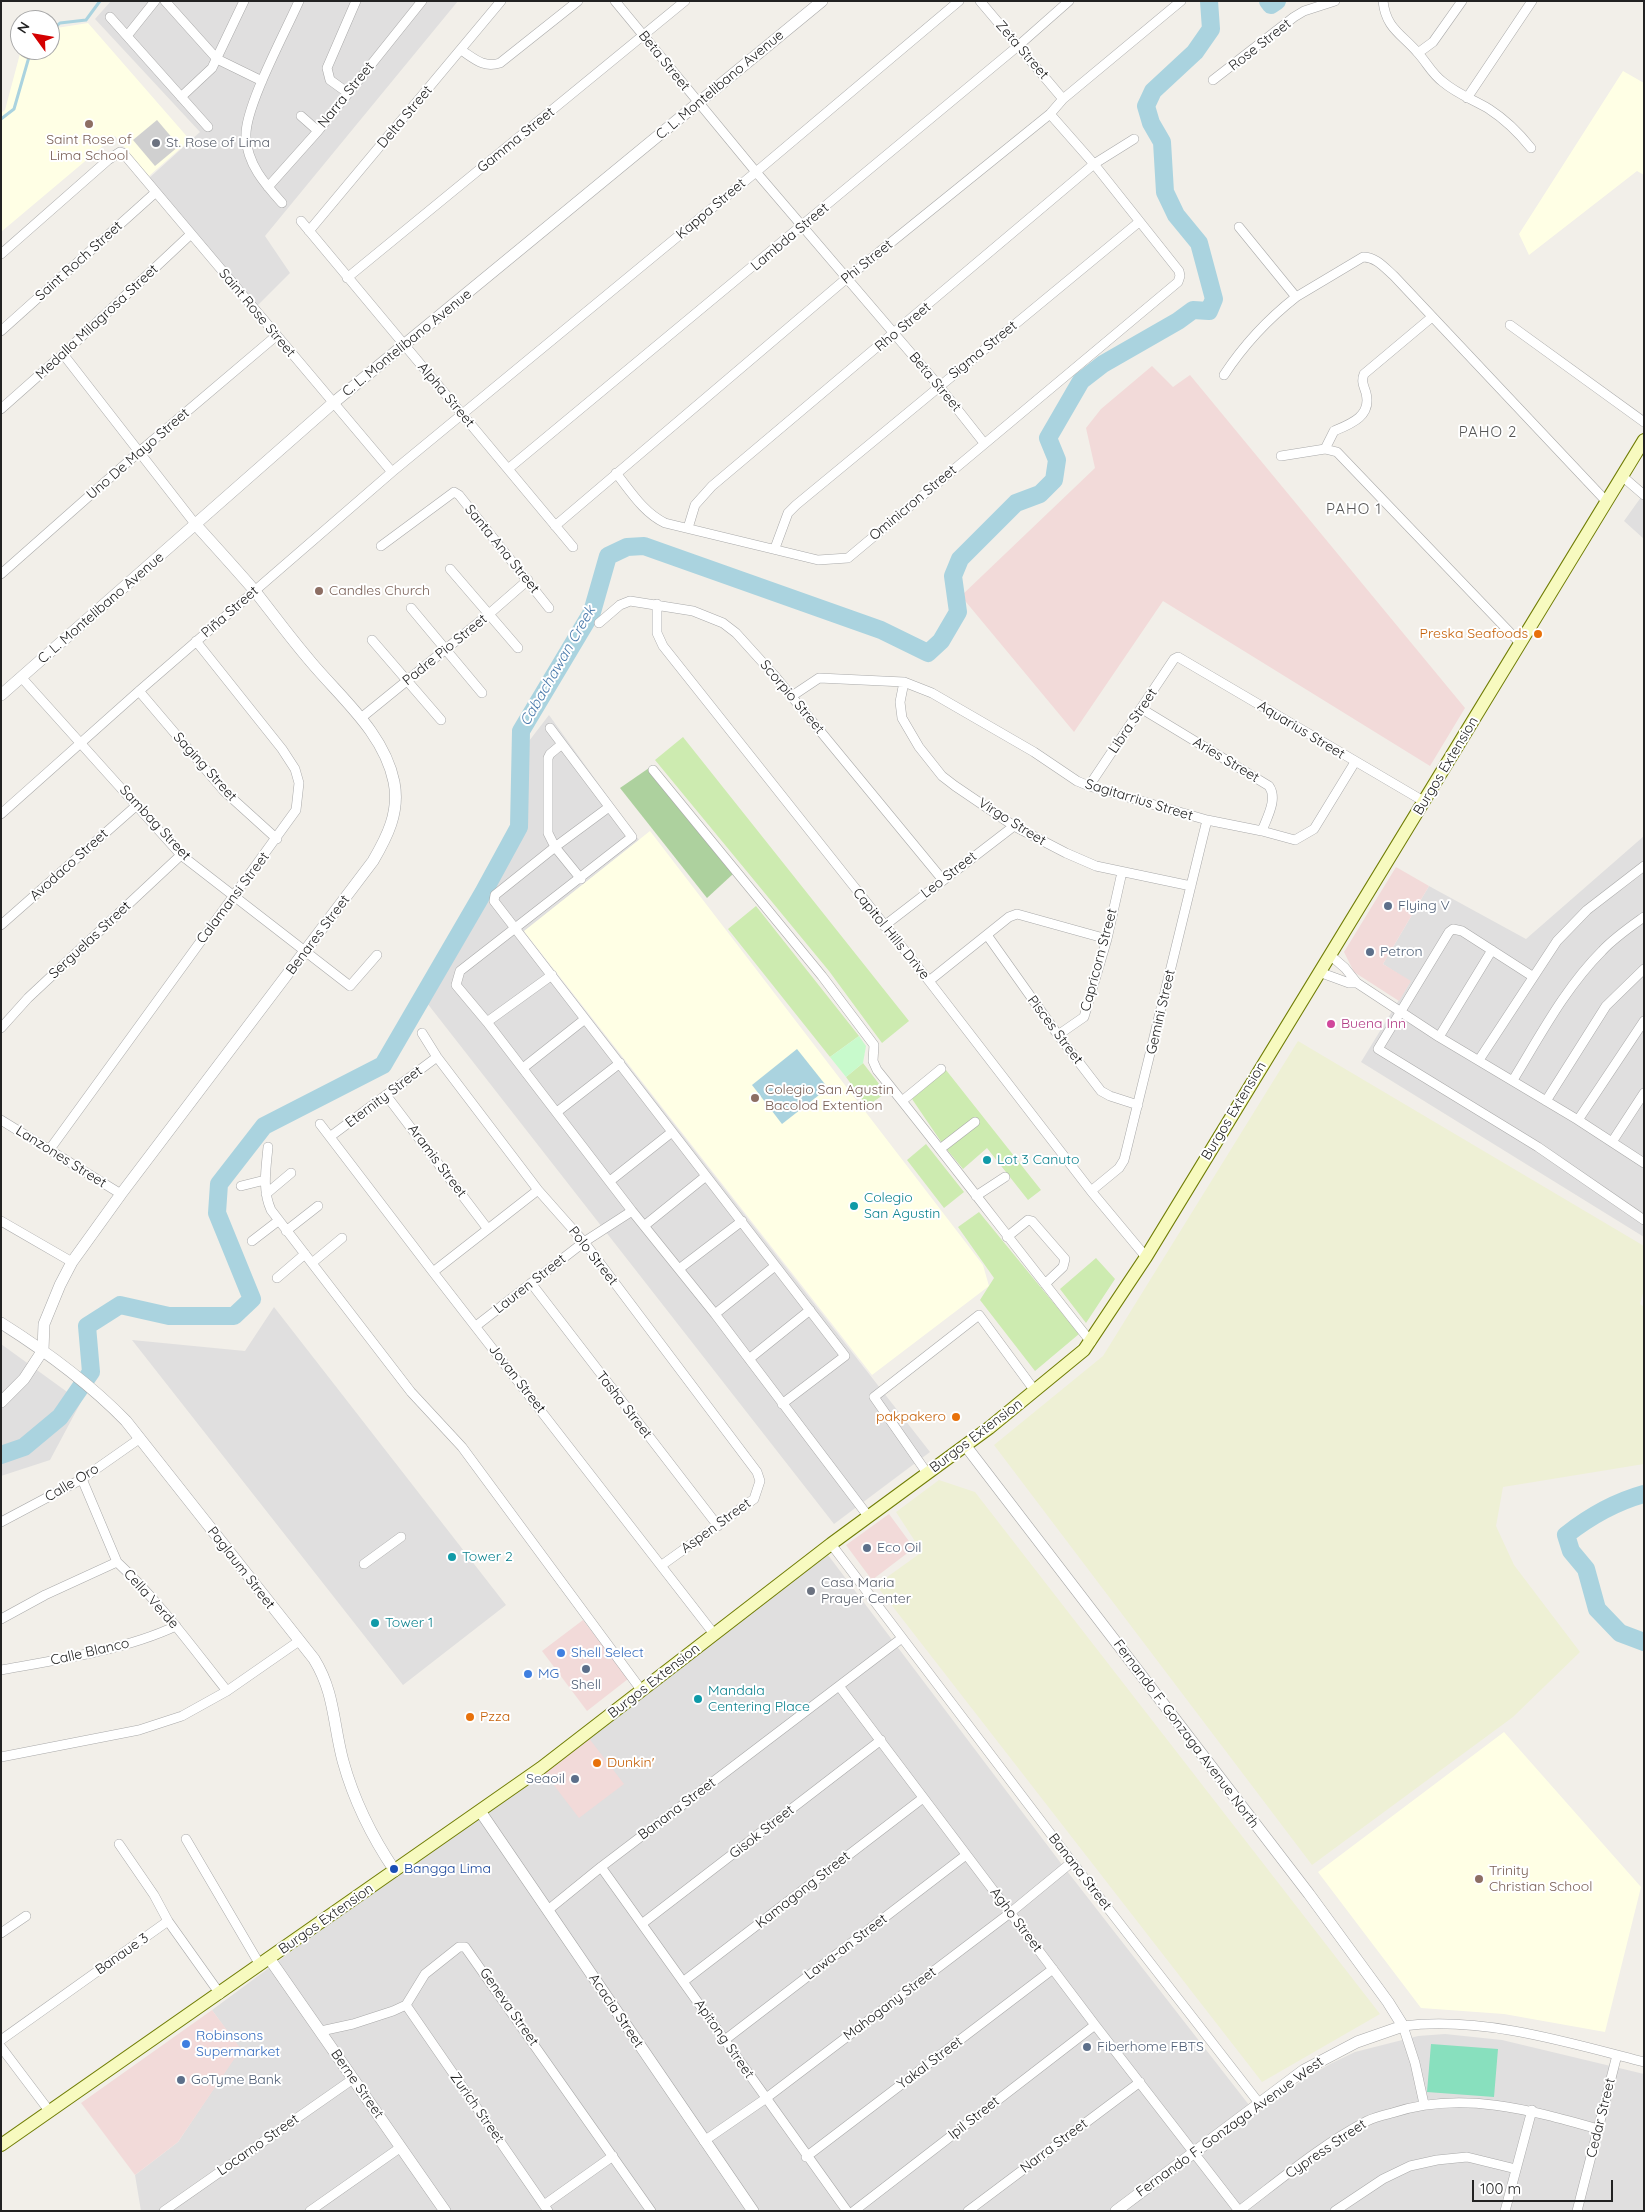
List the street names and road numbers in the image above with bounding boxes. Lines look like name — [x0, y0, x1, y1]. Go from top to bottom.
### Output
street label: Rose Street — [1226, 16, 1294, 74]
street label: Zeta Street — [992, 17, 1052, 83]
street label: C. L. Montelibano Avenue — [653, 27, 787, 143]
street label: Beta Street — [635, 28, 693, 94]
street label: Narra Street — [314, 59, 378, 131]
street label: Delta Street — [374, 82, 436, 152]
street label: Gamma Street — [474, 104, 558, 176]
street label: Kappa Street — [673, 175, 749, 243]
street label: Lambda Street — [748, 200, 832, 274]
street label: Saint Roch Street — [32, 218, 126, 304]
street label: Phi Street — [838, 236, 896, 288]
street label: Medalla Milagrosa Street — [32, 261, 162, 383]
street label: Saint Rose Street — [215, 265, 299, 361]
street label: C. L. Montelibano Avenue — [339, 286, 475, 400]
street label: Rho Street — [872, 299, 934, 355]
street label: Sigma Street — [945, 317, 1021, 383]
street label: Beta Street — [905, 349, 965, 415]
street label: Alpha Street — [414, 359, 478, 431]
street label: Uno De Mayo Street — [83, 405, 193, 503]
street label: Ominicron Street — [866, 462, 960, 544]
street label: Santa Ana Street — [461, 501, 543, 597]
street label: C. L. Montelibano Avenue — [35, 549, 167, 667]
street label: Piña Street — [198, 583, 262, 641]
street label: Padre Pio Street — [399, 611, 491, 689]
street label: Scorpio Street — [756, 657, 828, 737]
street label: Libra Street — [1105, 685, 1161, 757]
street label: Aquarius Street — [1254, 697, 1348, 763]
street label: Burgos Extension — [1410, 714, 1482, 818]
street label: Saging Street — [170, 729, 240, 805]
street label: Aries Street — [1190, 734, 1262, 786]
street label: Sagitarrius Street — [1083, 776, 1195, 824]
street label: Sambag Street — [116, 782, 194, 864]
street label: Virgo Street — [975, 795, 1049, 849]
street label: Avodaco Street — [27, 826, 111, 904]
street label: Leo Street — [918, 848, 980, 902]
street label: Calamansi Street — [193, 849, 273, 947]
street label: Capitol Hills Drive — [849, 885, 933, 983]
street label: Benares Street — [283, 892, 353, 978]
street label: Serguelas Street — [46, 898, 134, 982]
street label: Capricorn Street — [1077, 907, 1121, 1013]
street label: Gemini Street — [1143, 968, 1179, 1056]
street label: Pisces Street — [1024, 992, 1086, 1068]
street label: Burgos Extension — [1198, 1059, 1270, 1163]
street label: Eternity Street — [342, 1063, 426, 1131]
street label: Aramis Street — [404, 1121, 470, 1201]
street label: Lanzones Street — [13, 1122, 109, 1192]
street label: Polo Street — [565, 1223, 621, 1289]
street label: Lauren Street — [491, 1251, 569, 1317]
street label: Jovan Street — [485, 1341, 549, 1417]
street label: Tasha Street — [593, 1368, 655, 1442]
street label: Burgos Extension — [926, 1396, 1026, 1476]
street label: Calle Oro — [42, 1460, 102, 1506]
street label: Aspen Street — [678, 1495, 754, 1557]
street label: Paglaum Street — [204, 1523, 278, 1613]
street label: Cella Verde — [120, 1566, 182, 1632]
street label: Calle Blanco — [49, 1635, 131, 1669]
street label: Fernando F. Gonzaga Avenue North — [1110, 1636, 1262, 1832]
street label: Burgos Extension — [605, 1640, 703, 1722]
street label: Banana Street — [635, 1774, 719, 1844]
street label: Gisok Street — [726, 1802, 798, 1862]
street label: Banana Street — [1045, 1830, 1115, 1914]
street label: Kamagong Street — [753, 1848, 853, 1932]
street label: Burgos Extension — [275, 1880, 377, 1958]
street label: Agho Street — [986, 1884, 1046, 1956]
street label: Lawa-an Street — [801, 1910, 891, 1984]
street label: Banaue 3 — [92, 1930, 152, 1978]
street label: Mahogany Street — [840, 1964, 940, 2044]
street label: Geneva Street — [476, 1965, 542, 2049]
street label: Acacia Street — [585, 1971, 647, 2051]
street label: Apitong Street — [691, 1996, 757, 2082]
street label: Yakal Street — [894, 2033, 966, 2093]
street label: Berne Street — [327, 2046, 387, 2122]
street label: Fernando F. Gonzaga Avenue West — [1133, 2053, 1327, 2201]
street label: Zurich Street — [446, 2069, 508, 2147]
street label: Cedar Street — [1583, 2076, 1619, 2160]
street label: Ipil Street — [945, 2093, 1003, 2143]
street label: Locarno Street — [214, 2111, 302, 2179]
street label: Narra Street — [1017, 2115, 1091, 2177]
street label: Cypress Street — [1282, 2116, 1370, 2182]

